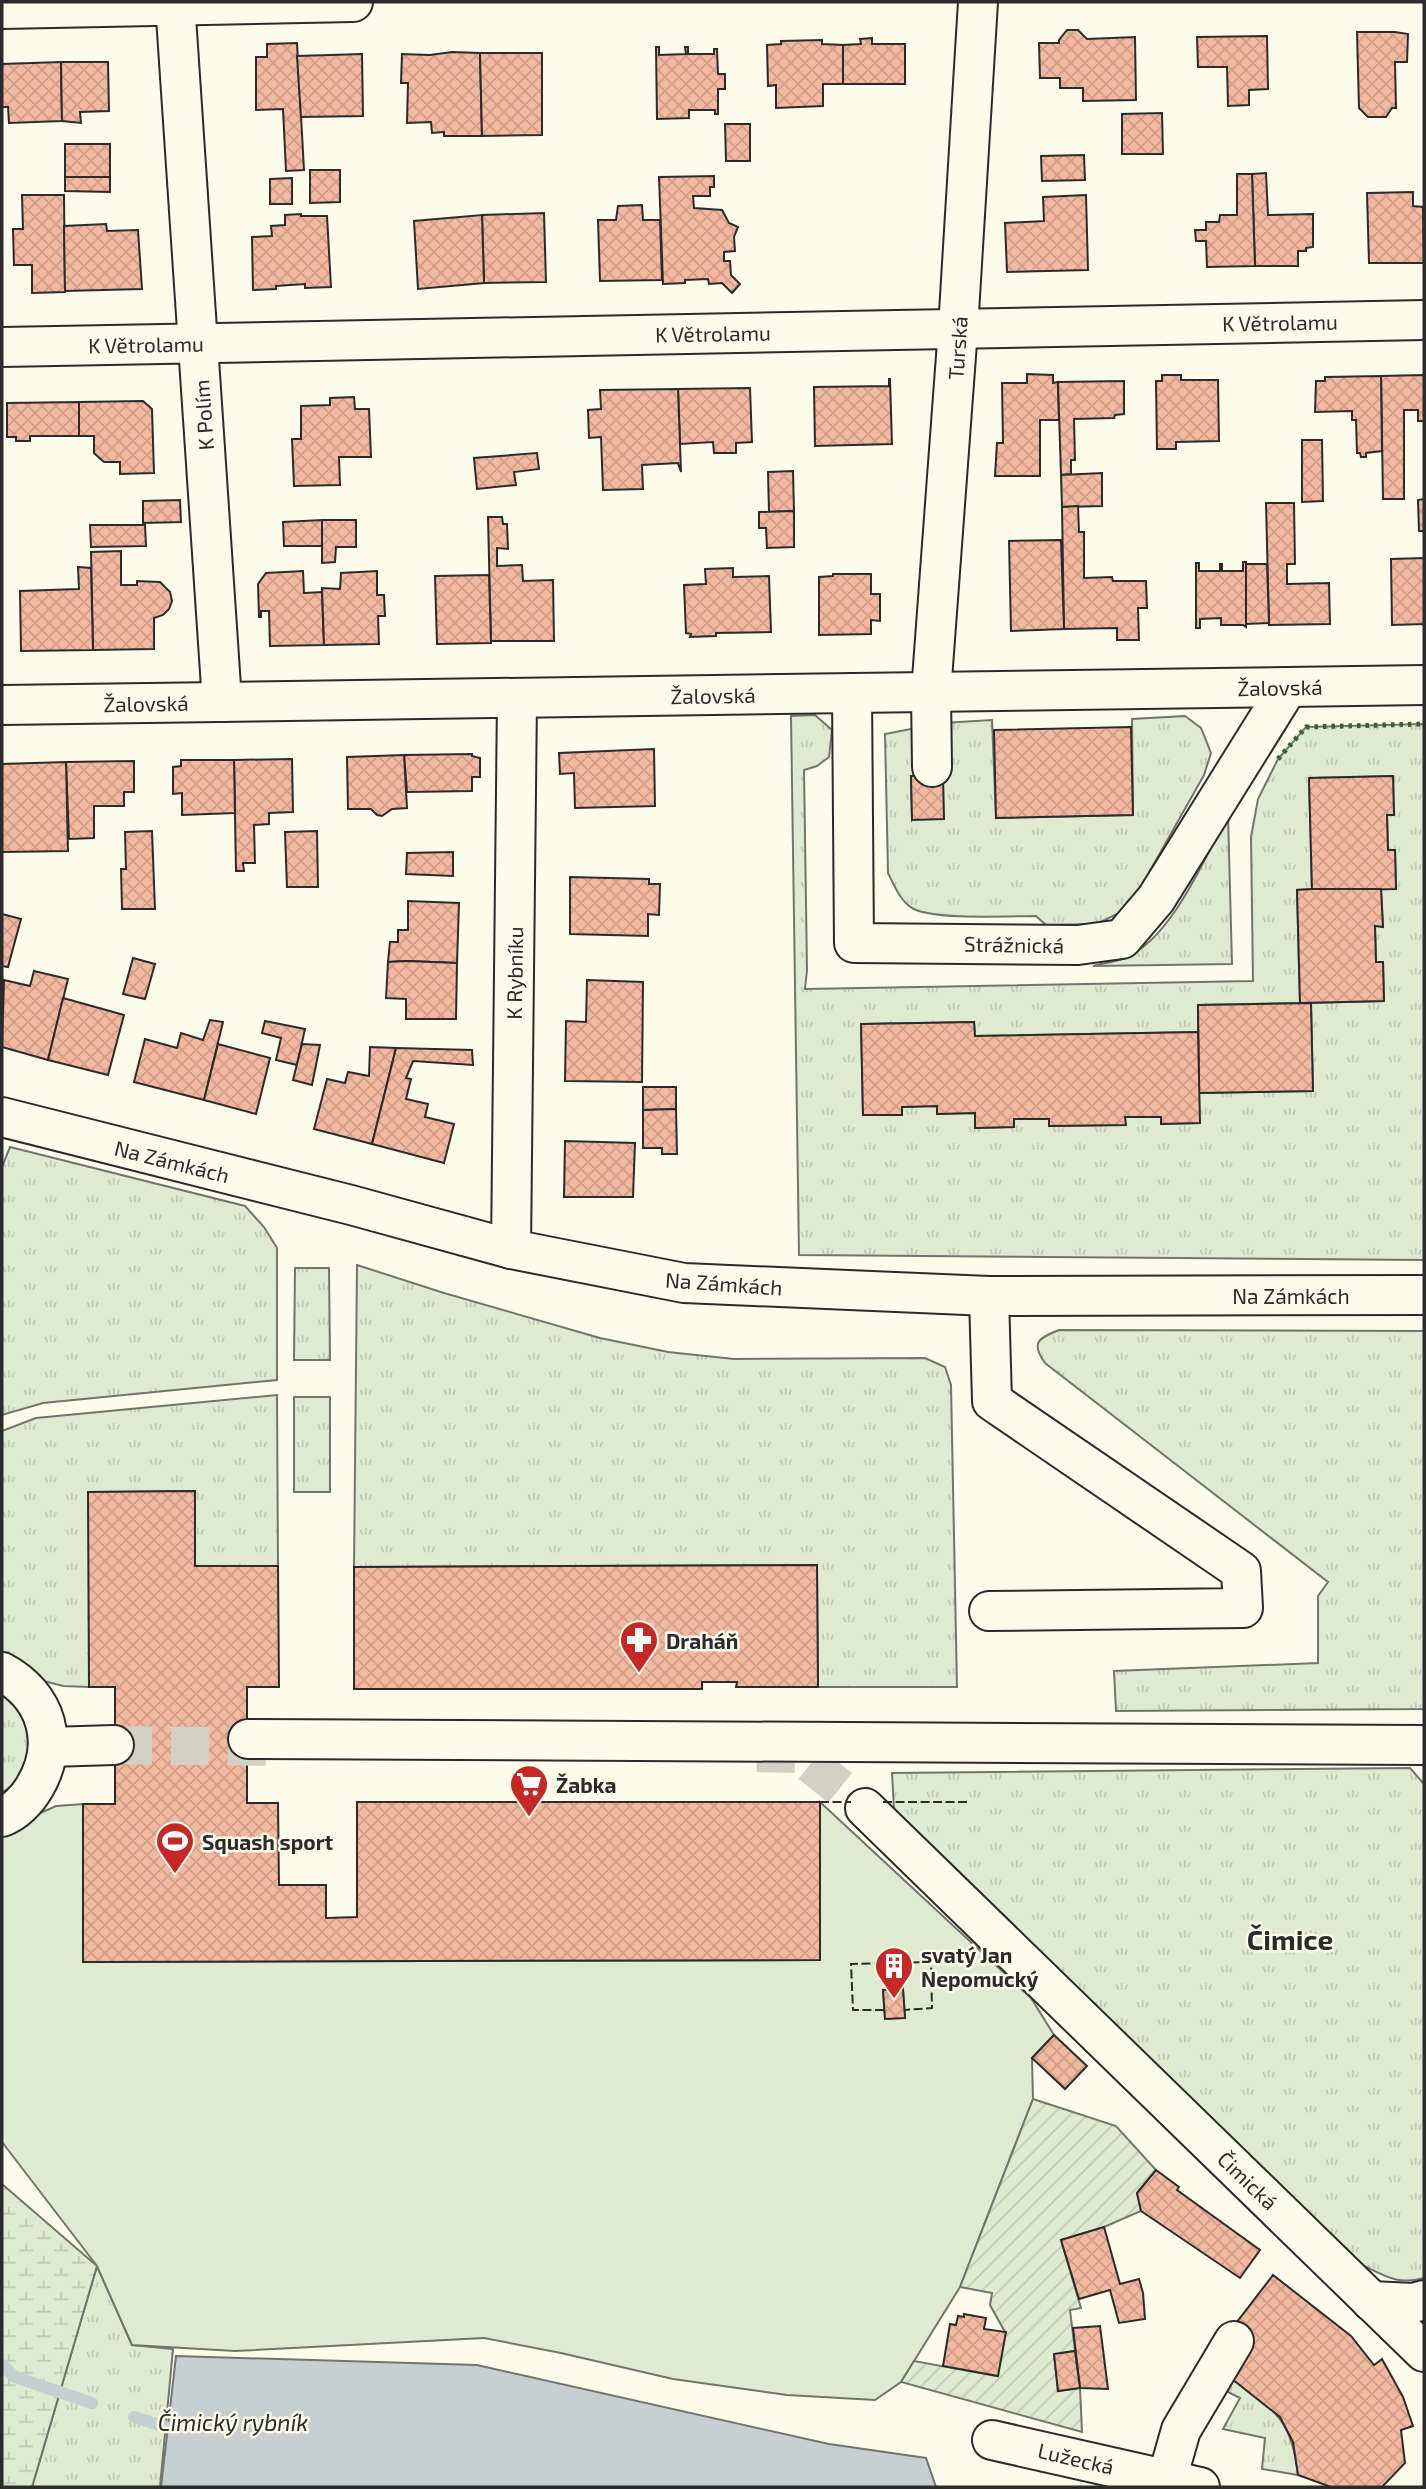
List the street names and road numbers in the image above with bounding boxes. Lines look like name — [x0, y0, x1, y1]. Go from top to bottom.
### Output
street label: K Větrolamu — [1222, 308, 1338, 336]
street label: Turská — [942, 315, 972, 381]
street label: K Větrolamu — [655, 319, 771, 347]
street label: K Větrolamu — [88, 330, 204, 358]
street label: K Polím — [188, 379, 218, 451]
street label: Žalovská — [1237, 674, 1323, 700]
street label: Žalovská — [670, 682, 756, 708]
street label: Žalovská — [103, 690, 189, 716]
street label: K Rybníku — [501, 926, 527, 1020]
street label: Strážnická — [964, 931, 1064, 957]
street label: Na Zámkách — [112, 1135, 232, 1187]
street label: Na Zámkách — [665, 1266, 783, 1300]
street label: Na Zámkách — [1232, 1283, 1350, 1308]
street label: Čimická — [1213, 2146, 1283, 2214]
street label: Lužecká — [1036, 2437, 1116, 2479]

